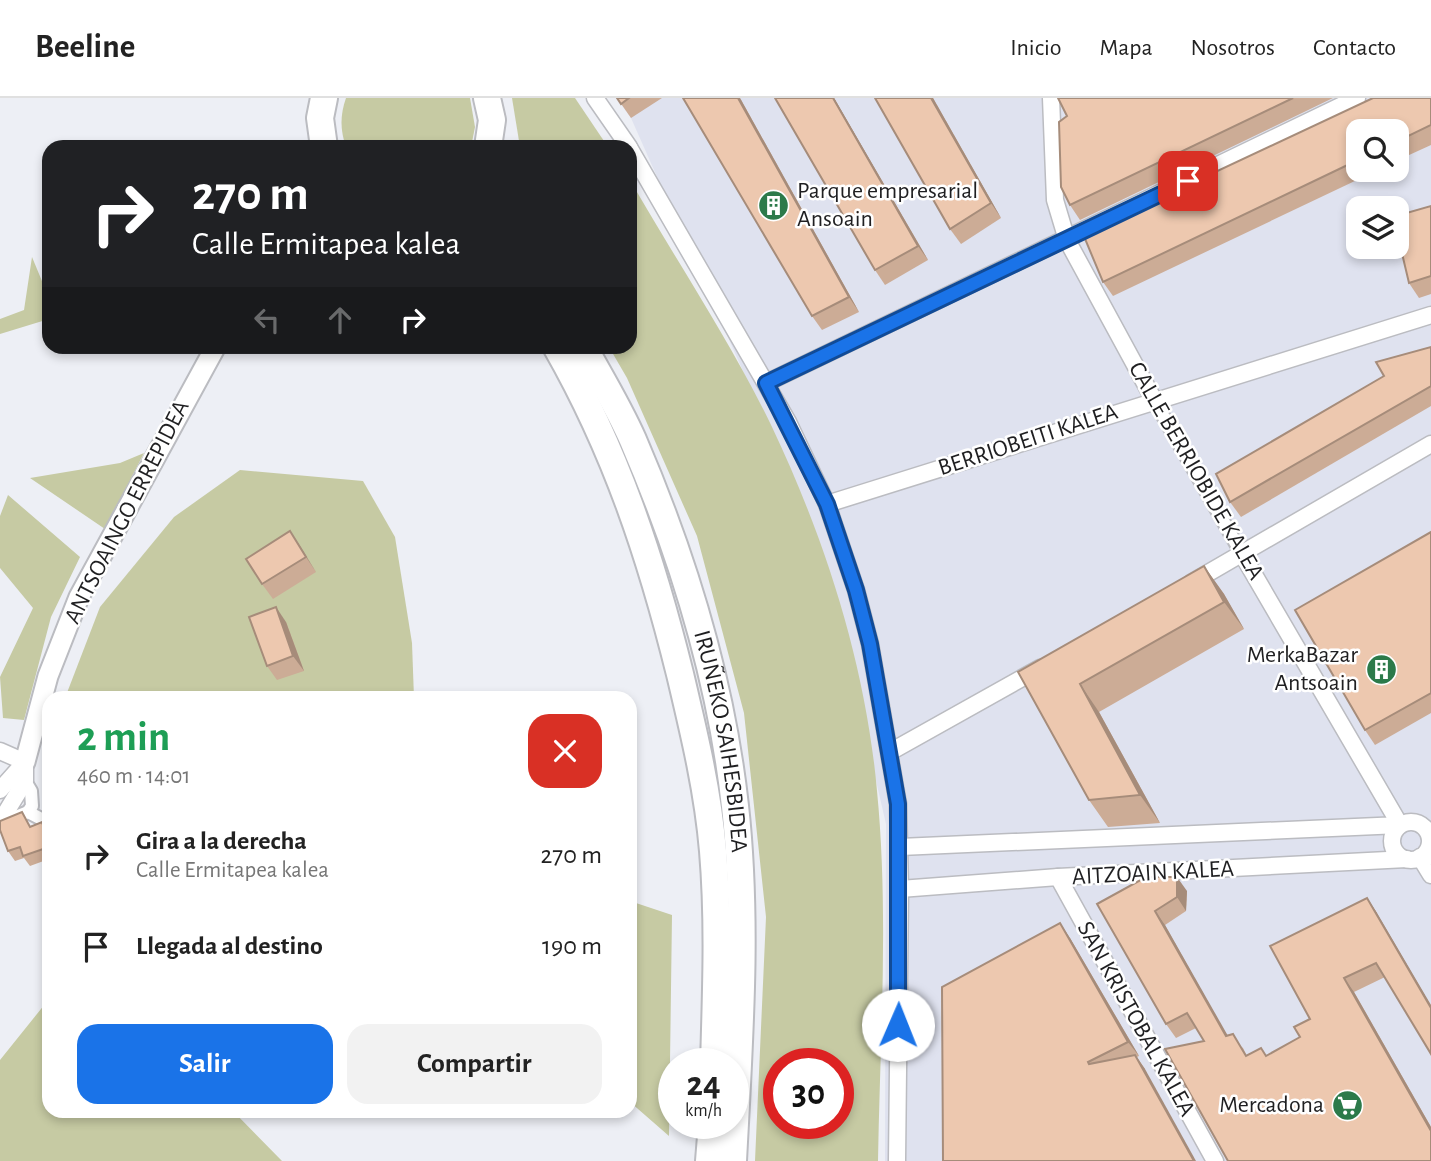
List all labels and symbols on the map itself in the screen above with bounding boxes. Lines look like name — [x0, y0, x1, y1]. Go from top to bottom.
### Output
pin — [1158, 151, 1218, 211]
place label: Parque empresarial Ansoain — [797, 179, 978, 231]
building icon: Parque empresarial Ansoain — [757, 188, 791, 222]
street label: CALLE BERRIOBIDE KALEA — [1124, 358, 1268, 584]
street label: ANTSOAINGO ERREPIDEA — [60, 396, 194, 628]
street label: BERRIOBEITI KALEA — [935, 400, 1121, 480]
street label: IRUÑEKO SAIHESBIDEA — [689, 628, 751, 854]
place label: MerkaBazar Antsoain — [1247, 643, 1358, 695]
building icon: MerkaBazar Antsoain — [1364, 652, 1398, 686]
street label: AITZOAIN KALEA — [1071, 857, 1235, 889]
street label: SAN KRISTOBAL KALEA — [1073, 918, 1200, 1120]
position arrow — [861, 988, 935, 1062]
speed limit sign: 30 — [763, 1048, 854, 1139]
supermarket icon: Mercadona — [1330, 1088, 1364, 1122]
place label: Mercadona — [1219, 1093, 1324, 1117]

